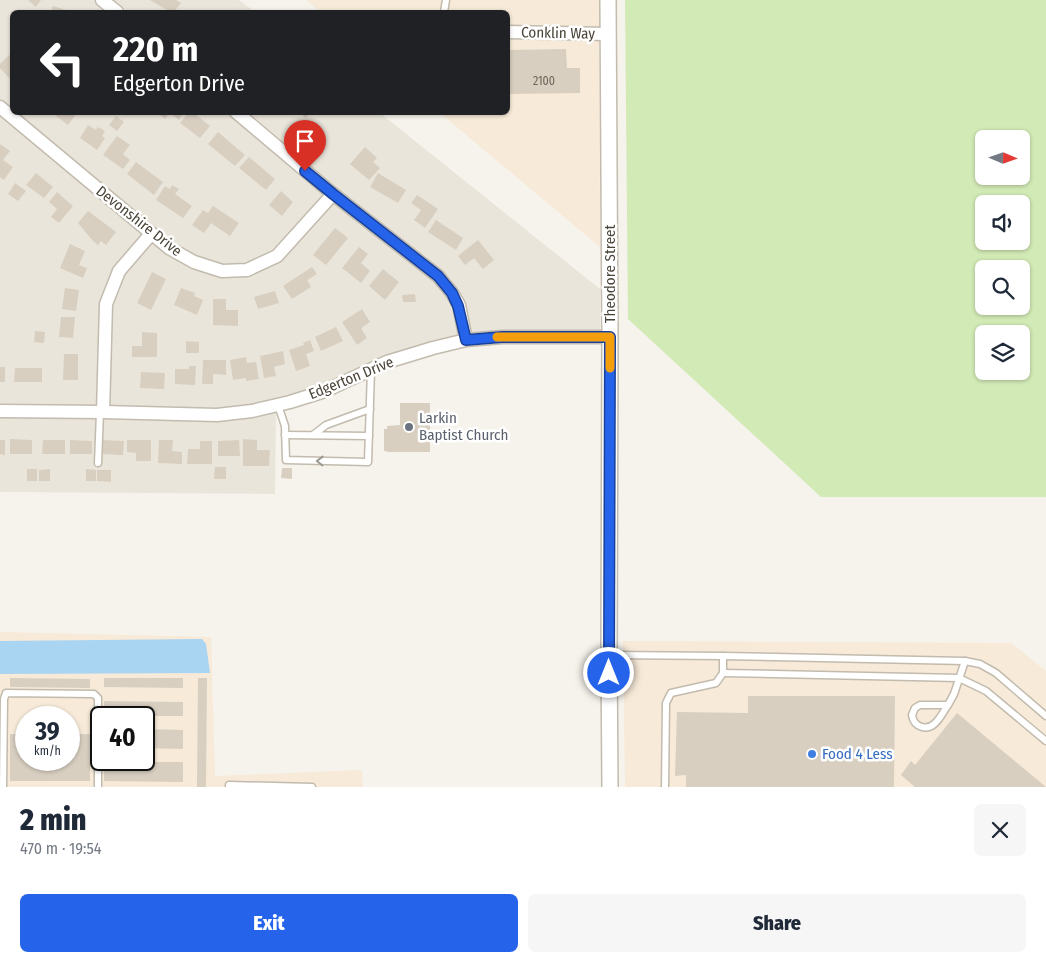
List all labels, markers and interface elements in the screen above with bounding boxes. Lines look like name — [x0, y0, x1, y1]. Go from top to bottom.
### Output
street label: Conklin Way — [521, 23, 595, 43]
text: 220 m — [113, 28, 199, 70]
icon: left — [30, 30, 95, 95]
text: Edgerton Drive — [113, 70, 245, 97]
house number: 2100 — [533, 74, 555, 88]
pin — [284, 120, 326, 171]
icon: arrive — [291, 127, 319, 155]
north arrow — [975, 130, 1030, 185]
map controls — [975, 130, 1030, 380]
street label: Devonshire Drive — [92, 182, 186, 260]
button: sound — [975, 195, 1030, 250]
street label: Theodore Street — [601, 225, 619, 323]
button: search — [975, 260, 1030, 315]
button: layers — [975, 325, 1030, 380]
street label: Edgerton Drive — [306, 353, 396, 403]
place label: Larkin Baptist Church — [419, 409, 508, 444]
marker: Larkin Baptist Church — [403, 421, 415, 433]
one-way arrow — [315, 456, 323, 466]
position arrow — [582, 646, 634, 698]
speed limit sign: 40 — [90, 706, 155, 771]
text: 39 — [35, 717, 60, 747]
text: km/h — [34, 744, 61, 758]
place label: Food 4 Less — [822, 745, 893, 763]
marker: Food 4 Less — [806, 748, 818, 760]
text: 2 min — [20, 802, 86, 838]
button: close — [974, 804, 1026, 856]
text: 470 m · 19:54 — [20, 839, 102, 858]
button: Exit — [20, 894, 518, 952]
button: Share — [528, 894, 1026, 952]

